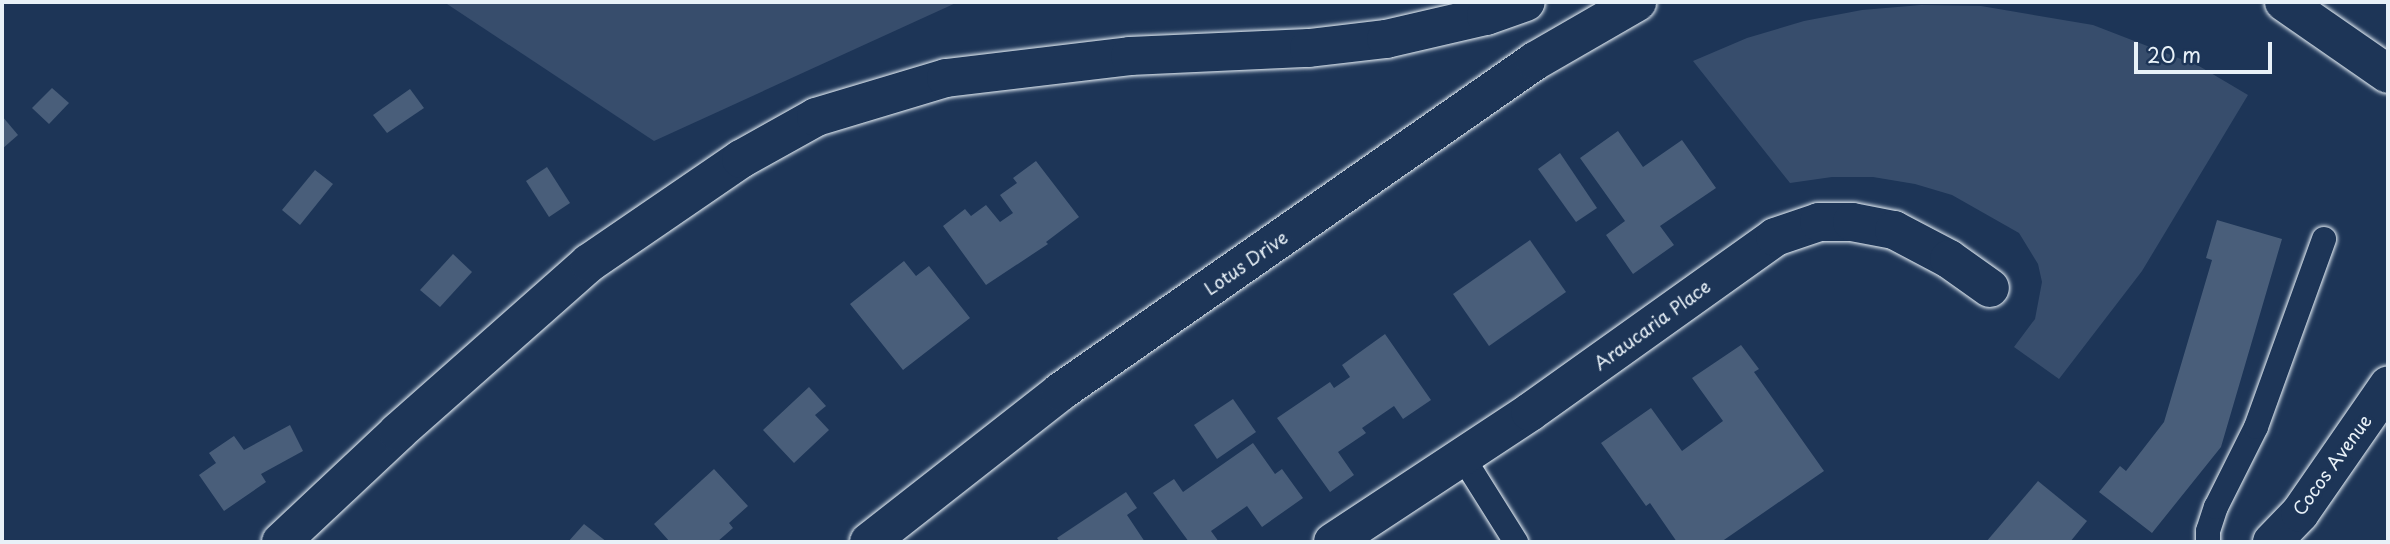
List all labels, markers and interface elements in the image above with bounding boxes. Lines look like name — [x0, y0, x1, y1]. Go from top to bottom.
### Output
scale bar — [2138, 28, 2276, 72]
text: 20 m — [2147, 38, 2201, 70]
street label: Lotus Drive — [1200, 226, 1292, 300]
street label: Araucaria Place — [1589, 275, 1715, 375]
street label: Cocos Avenue — [2288, 411, 2376, 519]

